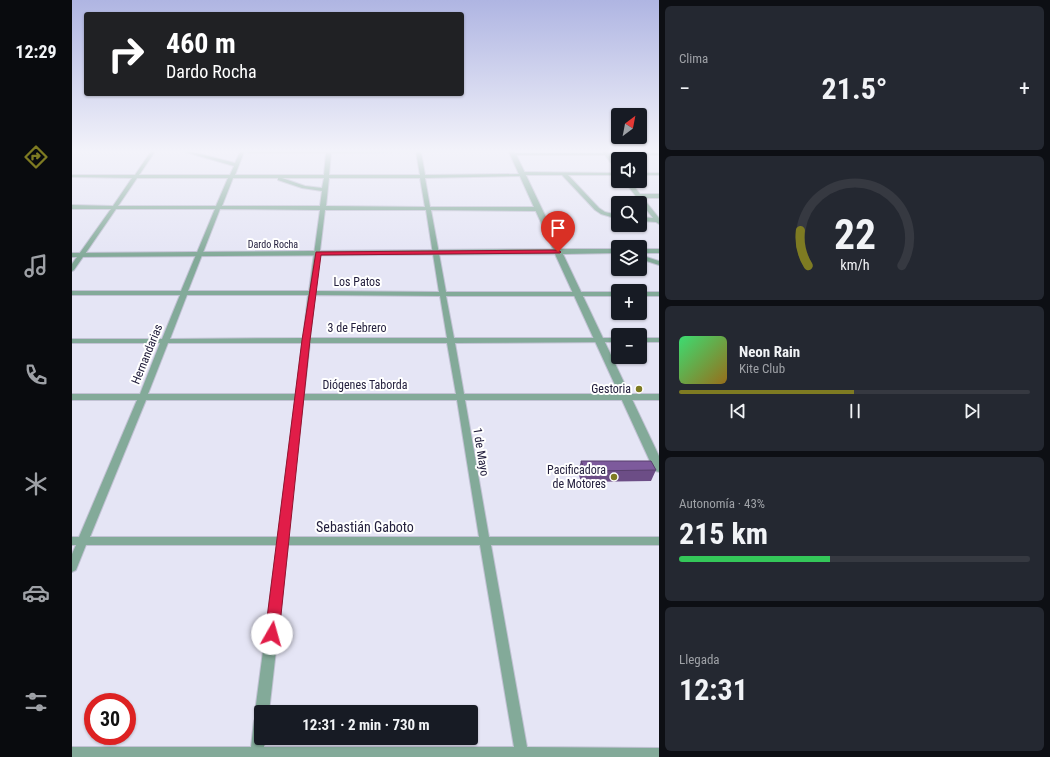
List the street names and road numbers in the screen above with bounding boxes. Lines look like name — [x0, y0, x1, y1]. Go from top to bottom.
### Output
street label: Dardo Rocha — [248, 239, 298, 250]
street label: Los Patos — [333, 275, 381, 289]
street label: 3 de Febrero — [328, 321, 386, 335]
street label: Hernandarias — [129, 322, 165, 386]
street label: Diógenes Taborda — [322, 378, 408, 392]
street label: 1 de Mayo — [470, 427, 492, 477]
street label: Sebastián Gaboto — [316, 519, 414, 535]

